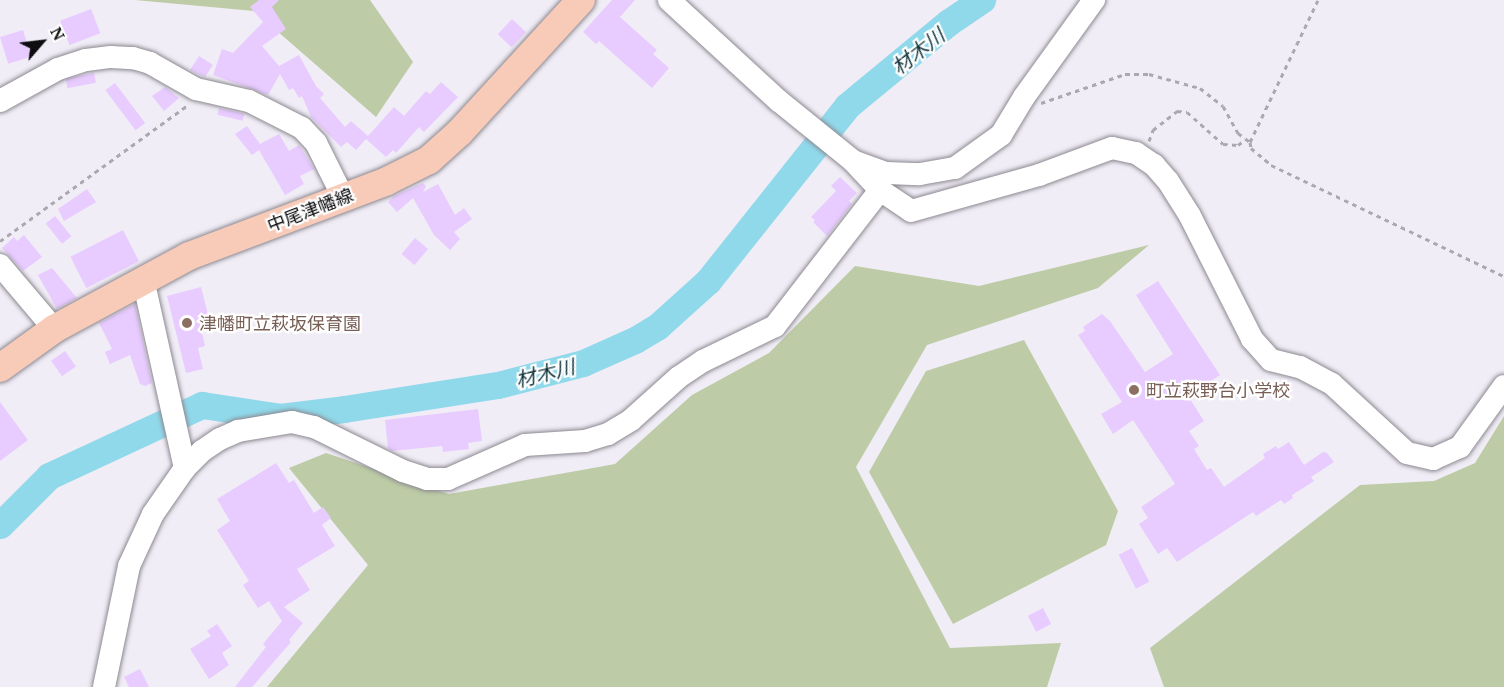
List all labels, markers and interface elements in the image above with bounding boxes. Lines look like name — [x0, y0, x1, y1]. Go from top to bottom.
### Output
north arrow — [12, 12, 72, 72]
text: N — [45, 23, 70, 44]
water label: 材木川 — [887, 23, 949, 79]
street label: 中尾津幡線 — [264, 184, 356, 236]
place label: 津幡町立萩坂保育園 — [199, 312, 361, 334]
marker: 津幡町立萩坂保育園 — [180, 316, 194, 330]
water label: 材木川 — [513, 354, 577, 392]
place label: 町立萩野台小学校 — [1146, 379, 1290, 401]
marker: 町立萩野台小学校 — [1127, 383, 1141, 397]

